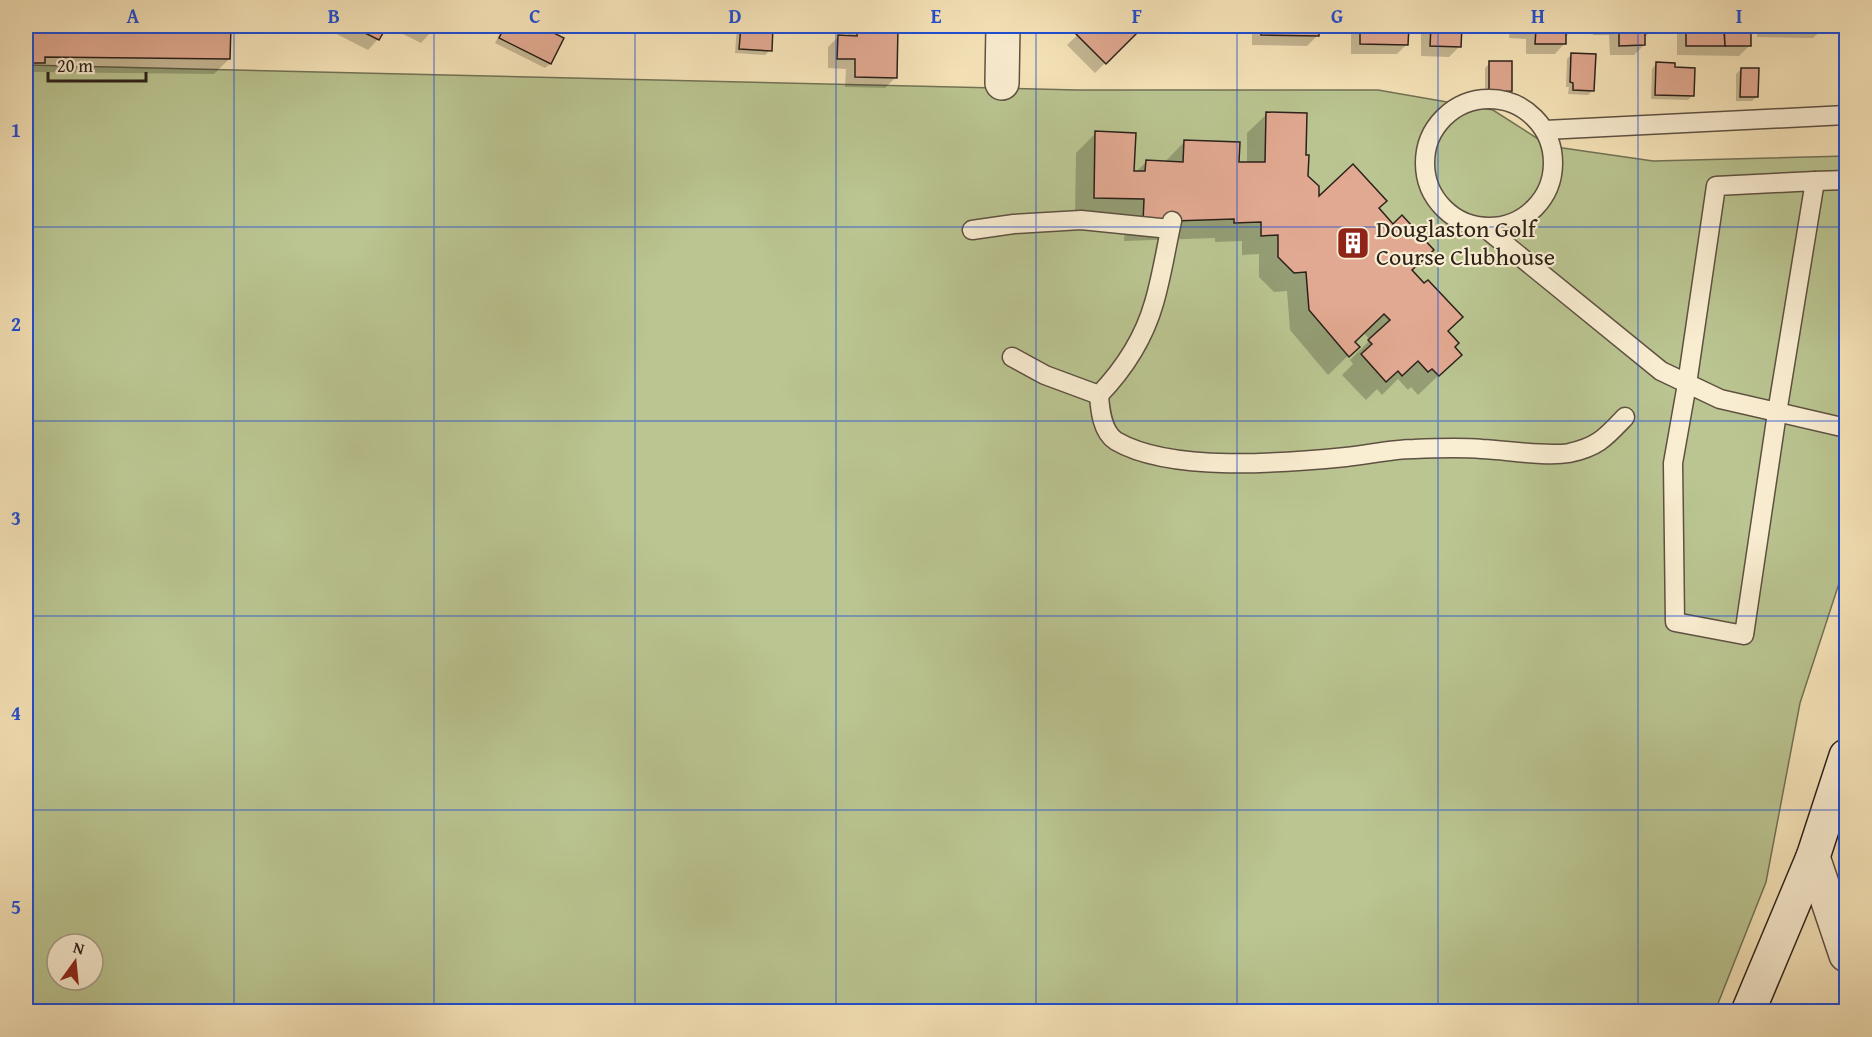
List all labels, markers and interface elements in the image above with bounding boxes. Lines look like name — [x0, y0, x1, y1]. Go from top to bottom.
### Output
text: A — [127, 1, 140, 30]
text: B — [328, 1, 340, 30]
text: C — [529, 1, 541, 30]
text: D — [728, 1, 742, 30]
text: E — [931, 1, 942, 30]
text: F — [1132, 1, 1142, 30]
text: G — [1331, 1, 1343, 30]
text: H — [1531, 1, 1545, 30]
text: I — [1736, 1, 1742, 30]
scale bar — [48, 45, 146, 83]
text: 20 m — [57, 52, 93, 79]
text: 1 — [11, 115, 21, 144]
place label: Douglaston Golf Course Clubhouse — [1376, 211, 1555, 274]
building icon: Douglaston Golf Course Clubhouse — [1335, 225, 1371, 261]
text: 2 — [11, 309, 21, 338]
text: 3 — [11, 503, 21, 532]
text: 4 — [11, 698, 21, 727]
text: 5 — [11, 892, 21, 921]
north arrow — [45, 932, 105, 992]
text: N — [71, 935, 87, 961]

